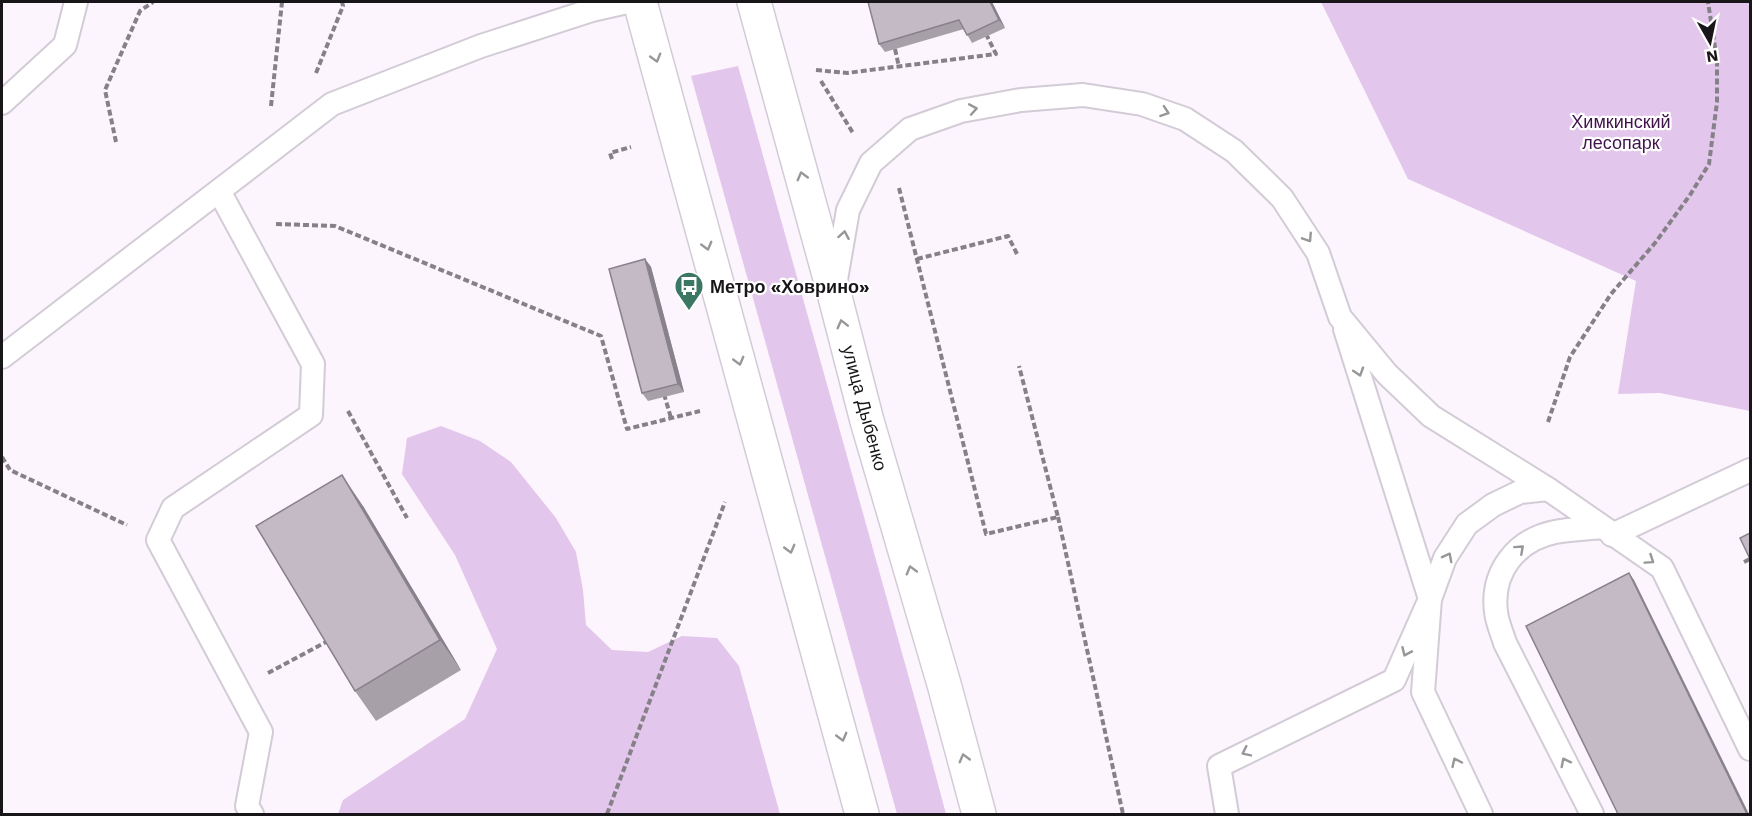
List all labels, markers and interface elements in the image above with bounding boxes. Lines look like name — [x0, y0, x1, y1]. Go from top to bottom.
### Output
north arrow — [1680, 12, 1740, 72]
text: N — [1705, 46, 1720, 67]
one-way arrow — [649, 52, 661, 63]
one-way arrow — [967, 103, 977, 116]
one-way arrow — [1159, 105, 1170, 118]
park label: Химкинский лесопарк — [1571, 111, 1671, 153]
one-way arrow — [797, 171, 809, 181]
one-way arrow — [837, 230, 850, 240]
one-way arrow — [1301, 231, 1312, 242]
one-way arrow — [700, 241, 713, 251]
bus stop icon: Метро «Ховрино» — [673, 270, 705, 312]
place label: Метро «Ховрино» — [710, 276, 870, 297]
one-way arrow — [837, 319, 850, 329]
street label: улица Дыбенко — [838, 343, 892, 473]
one-way arrow — [732, 355, 744, 366]
one-way arrow — [1351, 366, 1364, 377]
one-way arrow — [783, 544, 796, 554]
one-way arrow — [1513, 545, 1523, 556]
one-way arrow — [1440, 552, 1452, 563]
one-way arrow — [1644, 553, 1654, 565]
one-way arrow — [906, 565, 918, 576]
one-way arrow — [1402, 646, 1414, 657]
one-way arrow — [834, 732, 847, 742]
one-way arrow — [1242, 745, 1253, 757]
one-way arrow — [959, 753, 971, 764]
one-way arrow — [1451, 757, 1463, 768]
one-way arrow — [1561, 758, 1573, 769]

